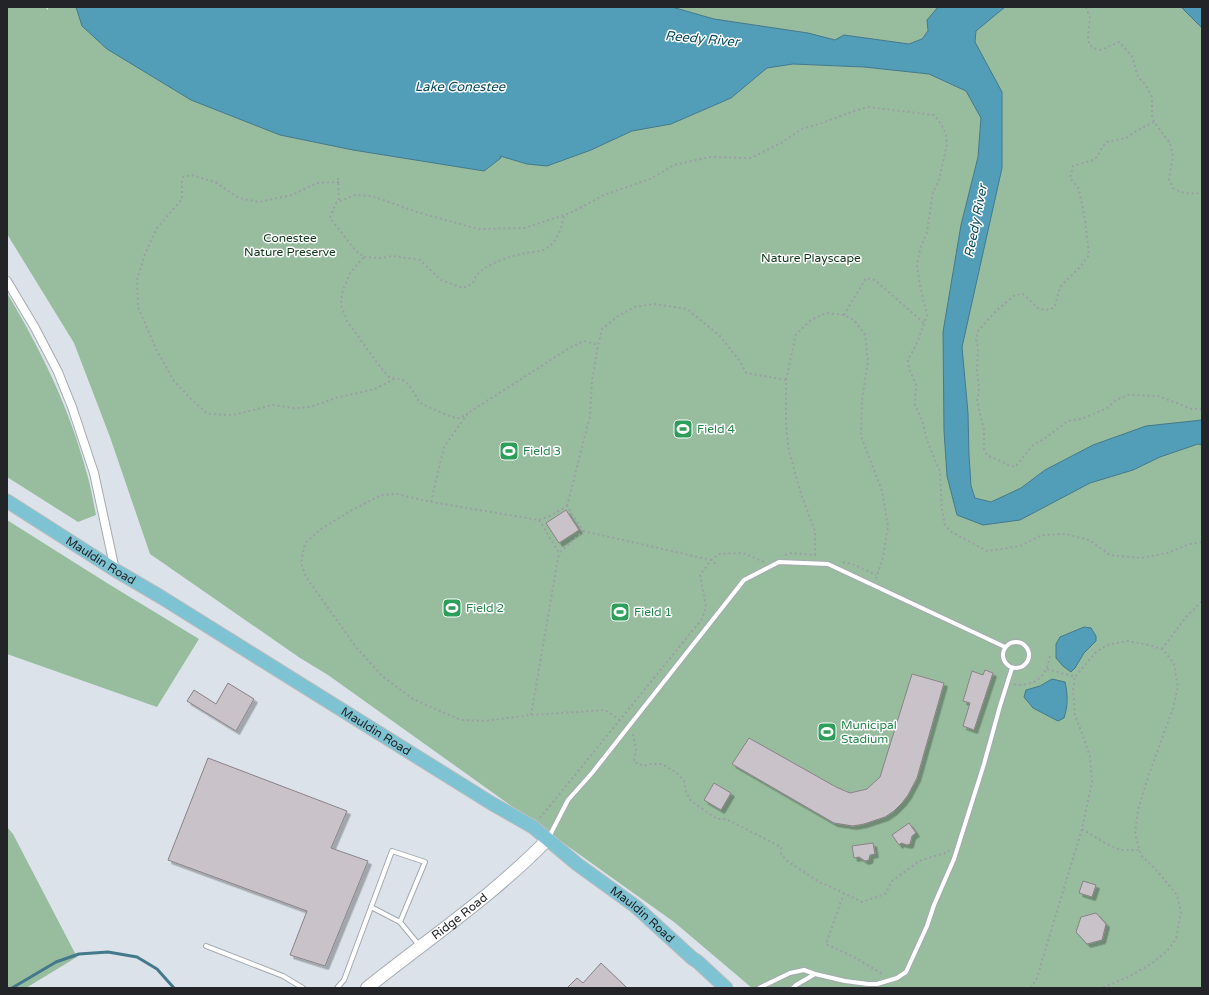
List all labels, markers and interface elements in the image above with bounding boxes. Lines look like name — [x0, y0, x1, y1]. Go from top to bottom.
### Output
water label: Reedy River — [664, 28, 742, 50]
water label: Lake Conestee — [415, 79, 506, 95]
water label: Reedy River — [961, 181, 991, 259]
park label: Conestee Nature Preserve — [244, 231, 336, 259]
park label: Nature Playscape — [761, 251, 861, 265]
sports icon: Field 4 — [672, 418, 694, 440]
place label: Field 4 — [697, 422, 736, 436]
sports icon: Field 3 — [498, 440, 520, 462]
place label: Field 3 — [523, 444, 561, 458]
street label: Mauldin Road — [63, 533, 138, 588]
sports icon: Field 2 — [441, 597, 463, 619]
place label: Field 2 — [466, 601, 504, 615]
sports icon: Field 1 — [609, 601, 631, 623]
place label: Field 1 — [634, 605, 672, 619]
street label: Mauldin Road — [338, 704, 414, 758]
place label: Municipal Stadium — [841, 718, 897, 746]
sports icon: Municipal Stadium — [816, 721, 838, 743]
street label: Mauldin Road — [607, 883, 677, 945]
street label: Ridge Road — [429, 890, 490, 942]

